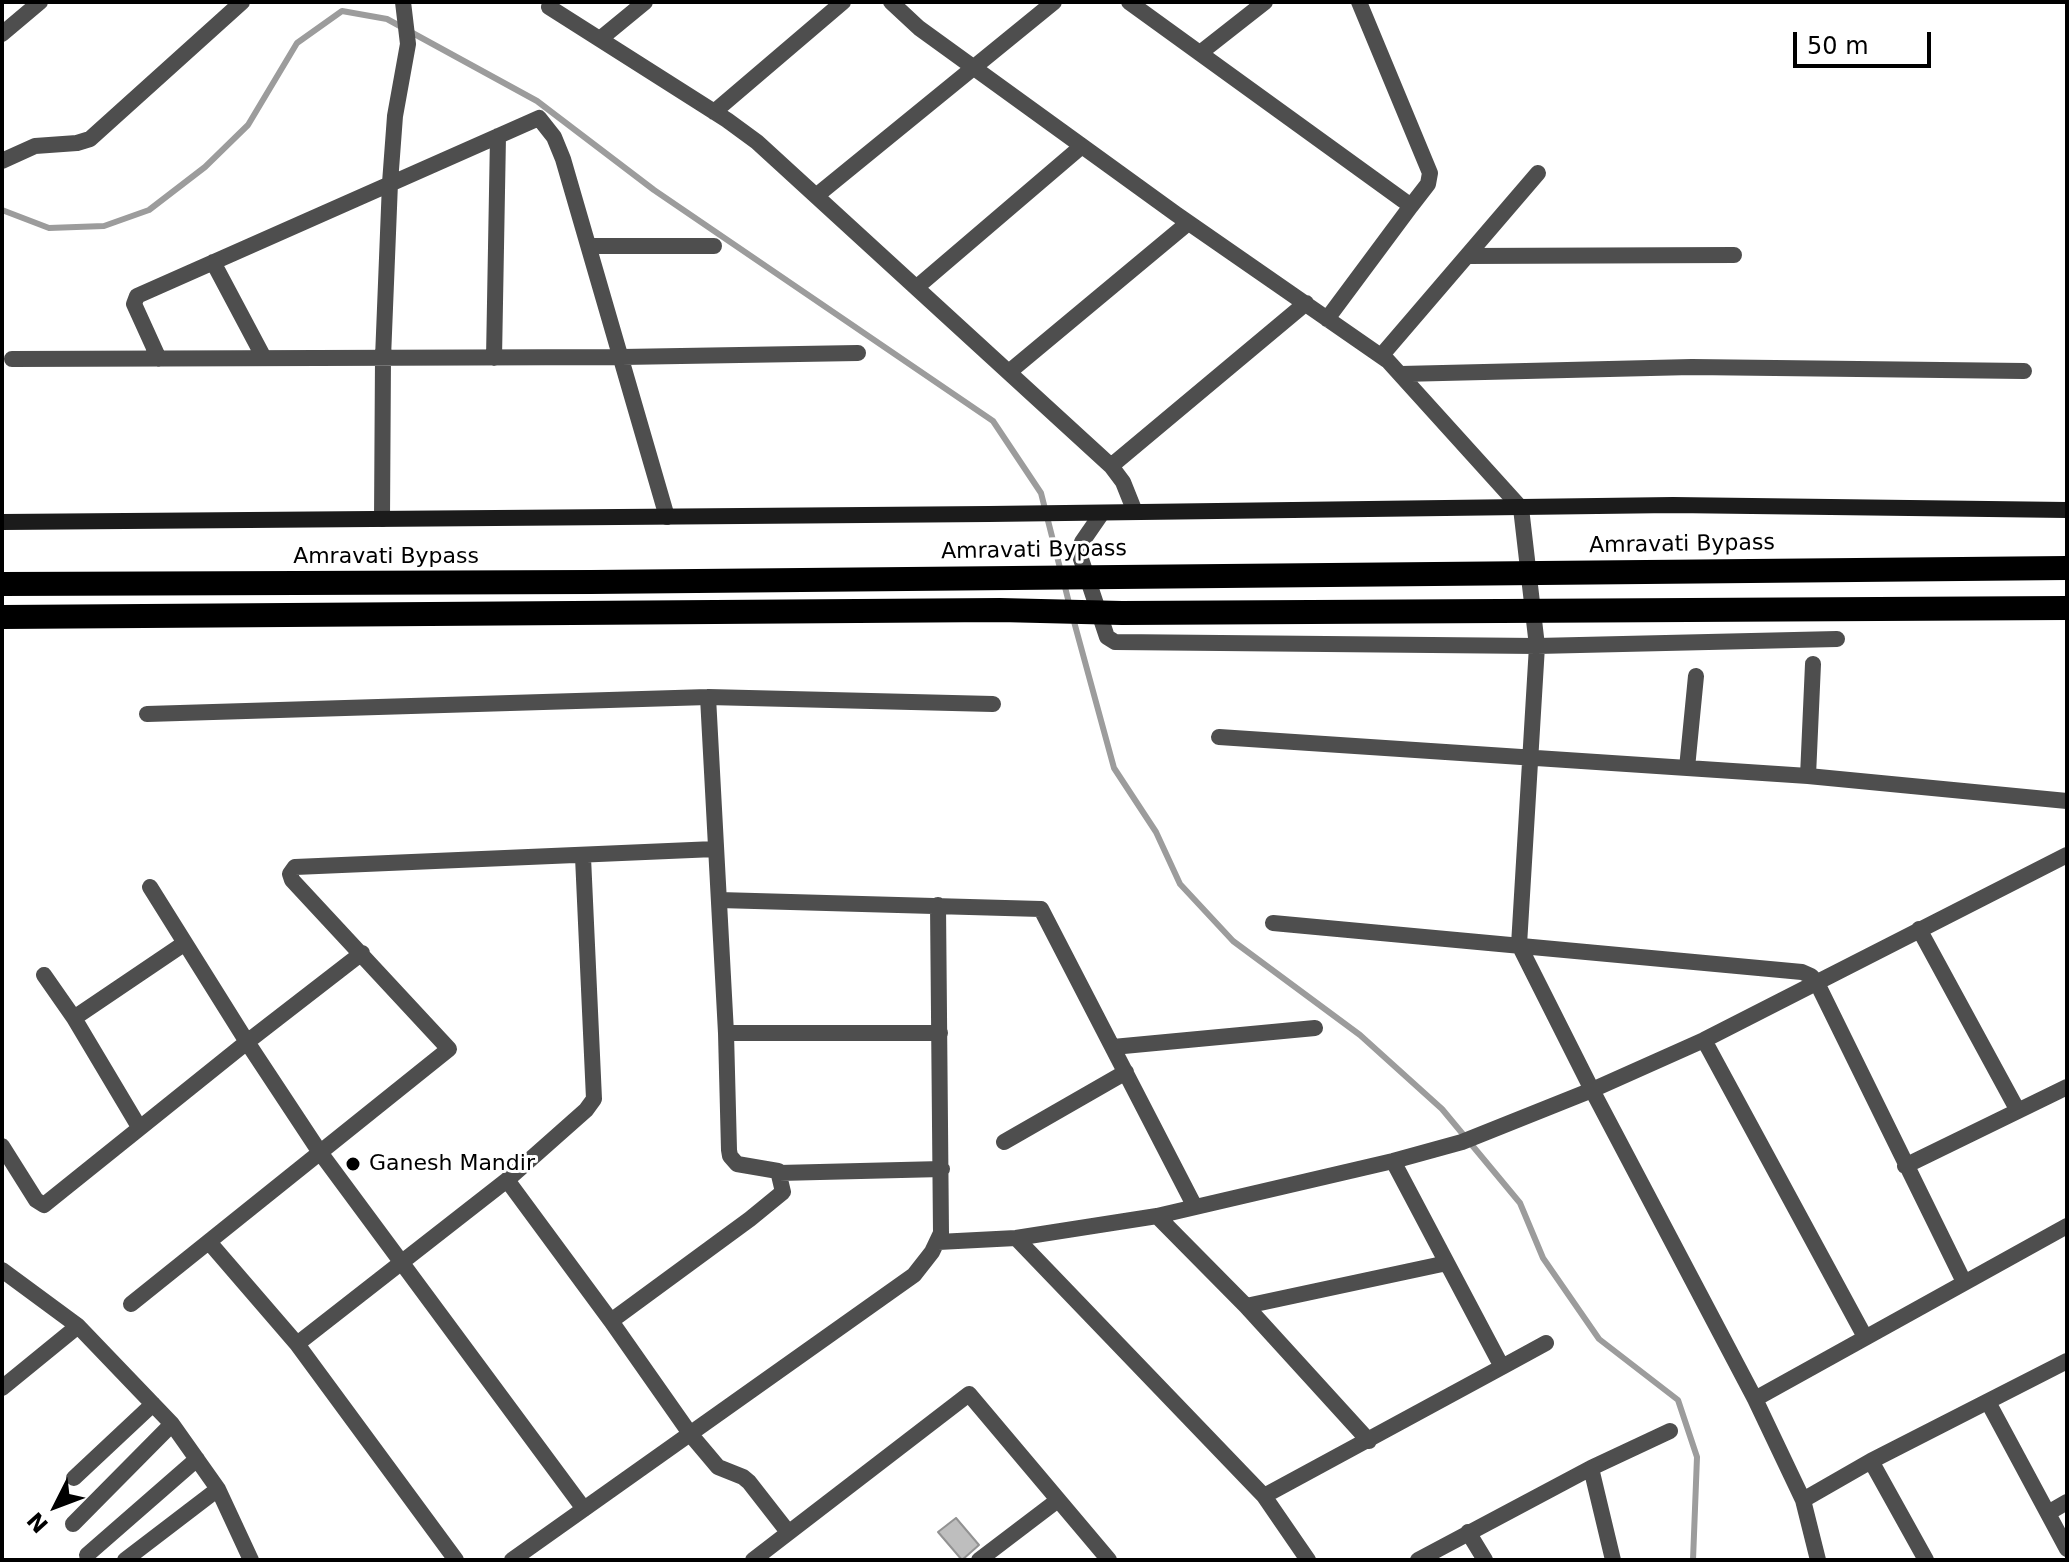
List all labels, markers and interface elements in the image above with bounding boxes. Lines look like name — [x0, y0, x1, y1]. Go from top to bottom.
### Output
scale bar — [1797, 16, 1935, 66]
text: 50 m — [1807, 32, 1869, 60]
street label: Amravati Bypass — [1589, 530, 1775, 560]
street label: Amravati Bypass — [941, 536, 1127, 566]
street label: Amravati Bypass — [293, 544, 479, 570]
place label: Ganesh Mandir — [369, 1151, 535, 1177]
marker: Ganesh Mandir — [344, 1155, 362, 1173]
north arrow — [16, 1466, 96, 1546]
text: N — [22, 1507, 53, 1538]

